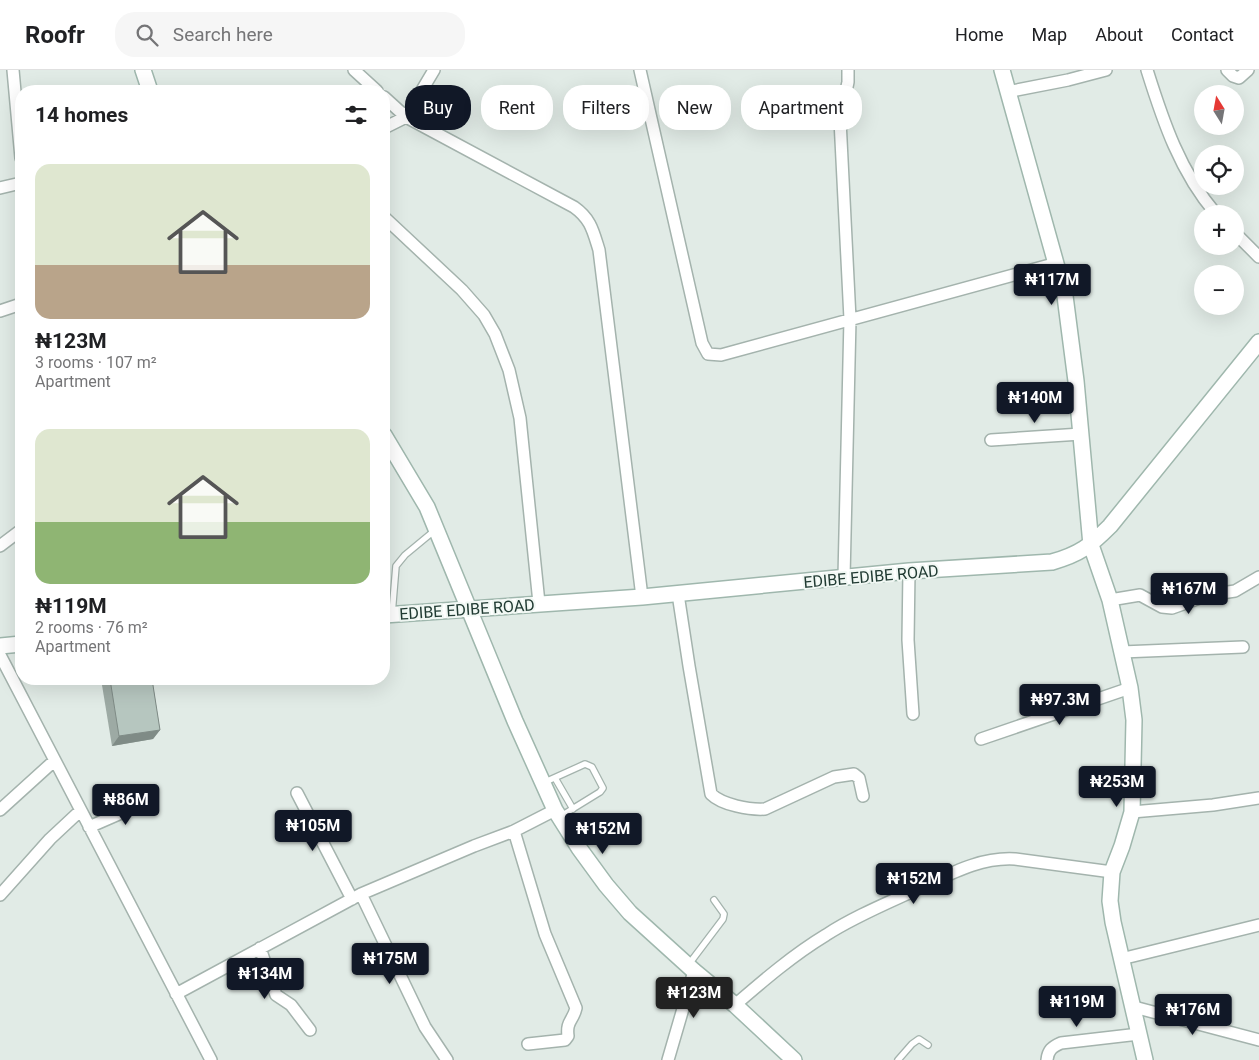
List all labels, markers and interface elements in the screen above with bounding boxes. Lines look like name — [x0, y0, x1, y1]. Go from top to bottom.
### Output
search box — [115, 12, 465, 57]
text: Roofr — [25, 21, 85, 49]
icon: search — [133, 21, 161, 49]
text: Search here — [173, 23, 273, 46]
text: Home — [955, 24, 1004, 45]
text: Map — [1032, 24, 1067, 45]
text: About — [1095, 24, 1143, 45]
text: Contact — [1171, 24, 1234, 45]
chip: Buy — [405, 85, 471, 130]
chip: Rent — [481, 85, 553, 130]
chip: Filters — [563, 85, 649, 130]
chip: New — [659, 85, 731, 130]
chip: Apartment — [741, 85, 862, 130]
north arrow — [1194, 85, 1244, 135]
map controls — [1194, 85, 1244, 315]
icon: filters — [342, 101, 370, 129]
text: 14 homes — [35, 103, 128, 127]
button: locate — [1194, 145, 1244, 195]
icon: home — [158, 197, 248, 287]
button: + — [1194, 205, 1244, 255]
pin: ₦117M — [1017, 264, 1087, 306]
button: − — [1194, 265, 1244, 315]
text: ₦117M — [1025, 270, 1079, 289]
text: ₦123M — [35, 329, 107, 353]
text: 3 rooms · 107 m² — [35, 353, 157, 372]
text: Apartment — [35, 372, 111, 391]
pin: ₦140M — [1000, 382, 1070, 424]
text: ₦140M — [1008, 388, 1062, 407]
icon: home — [158, 462, 248, 552]
street label: EDIBE EDIBE ROAD — [803, 561, 939, 592]
pin: ₦167M — [1154, 572, 1224, 615]
text: ₦167M — [1162, 579, 1216, 598]
text: ₦119M — [35, 594, 107, 618]
street label: EDIBE EDIBE ROAD — [399, 595, 535, 624]
text: 2 rooms · 76 m² — [35, 618, 148, 637]
text: Apartment — [35, 637, 111, 656]
pin: ₦97.3M — [1019, 684, 1101, 726]
text: ₦97.3M — [1030, 690, 1090, 709]
pin: ₦253M — [1082, 766, 1152, 808]
text: ₦253M — [1090, 772, 1144, 791]
pin: ₦86M — [96, 784, 156, 826]
text: ₦86M — [103, 790, 149, 809]
pin: ₦105M — [278, 810, 348, 852]
pin: ₦152M — [568, 812, 638, 855]
text: ₦105M — [286, 816, 340, 835]
text: ₦152M — [576, 819, 630, 838]
pin: ₦152M — [879, 862, 949, 905]
text: ₦152M — [887, 869, 941, 888]
pin: ₦175M — [355, 942, 425, 985]
text: ₦175M — [363, 949, 417, 968]
pin: ₦134M — [230, 958, 300, 1000]
text: ₦134M — [238, 964, 292, 983]
pin: ₦123M — [659, 976, 729, 1019]
text: ₦123M — [667, 983, 721, 1002]
pin: ₦119M — [1042, 986, 1112, 1028]
text: ₦119M — [1050, 992, 1104, 1011]
pin: ₦176M — [1158, 994, 1228, 1036]
text: ₦176M — [1166, 1000, 1220, 1019]

